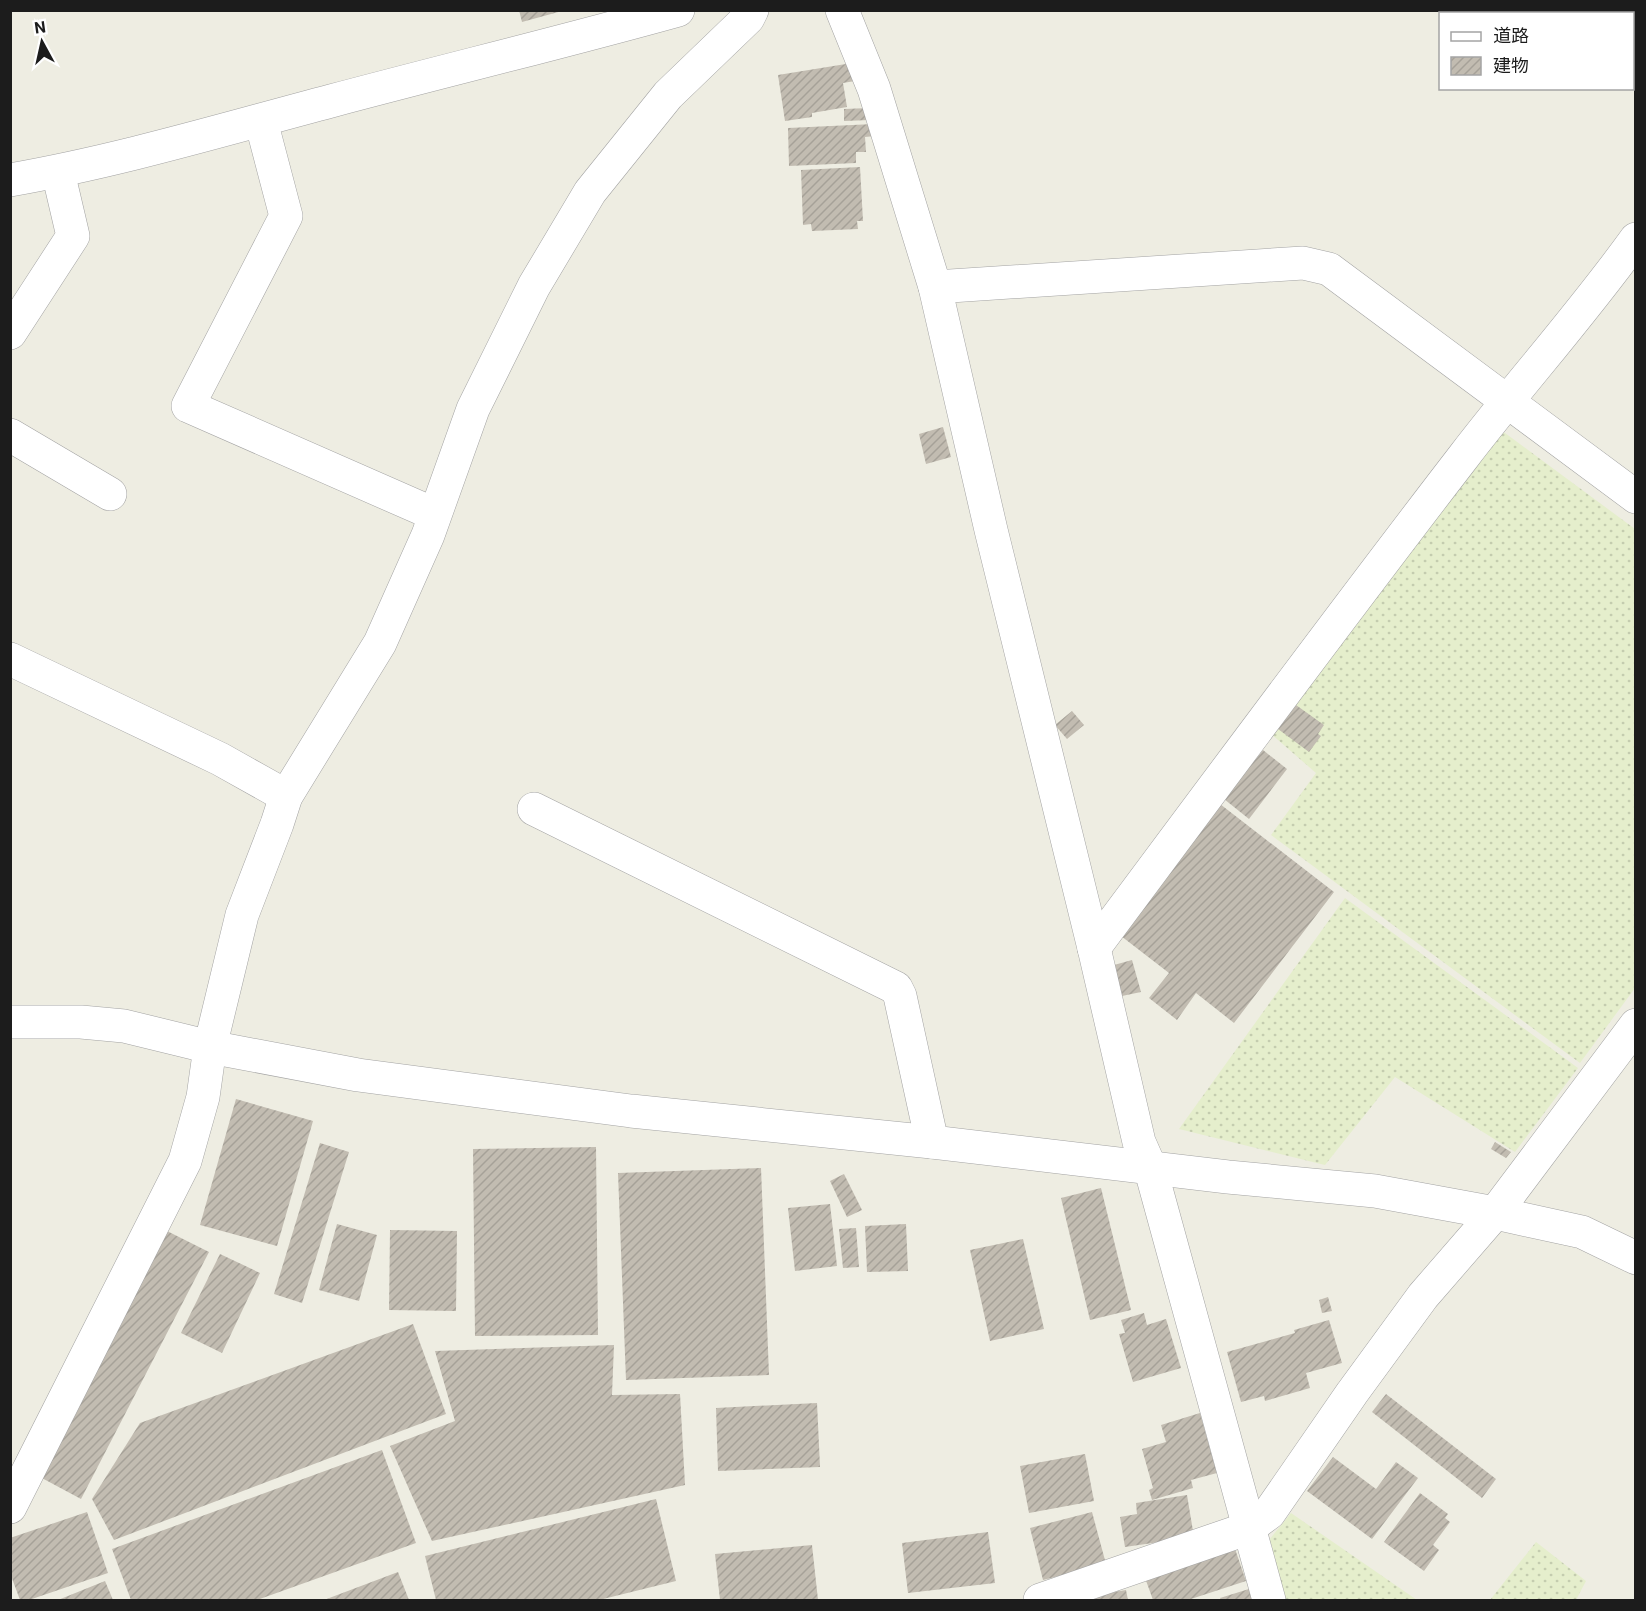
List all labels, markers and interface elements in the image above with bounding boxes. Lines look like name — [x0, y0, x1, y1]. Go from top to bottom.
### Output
north arrow — [12, 12, 72, 72]
legend — [1439, 12, 1634, 90]
text: N — [33, 17, 47, 38]
text: 道路 — [1493, 25, 1529, 46]
text: 建物 — [1493, 55, 1529, 76]

